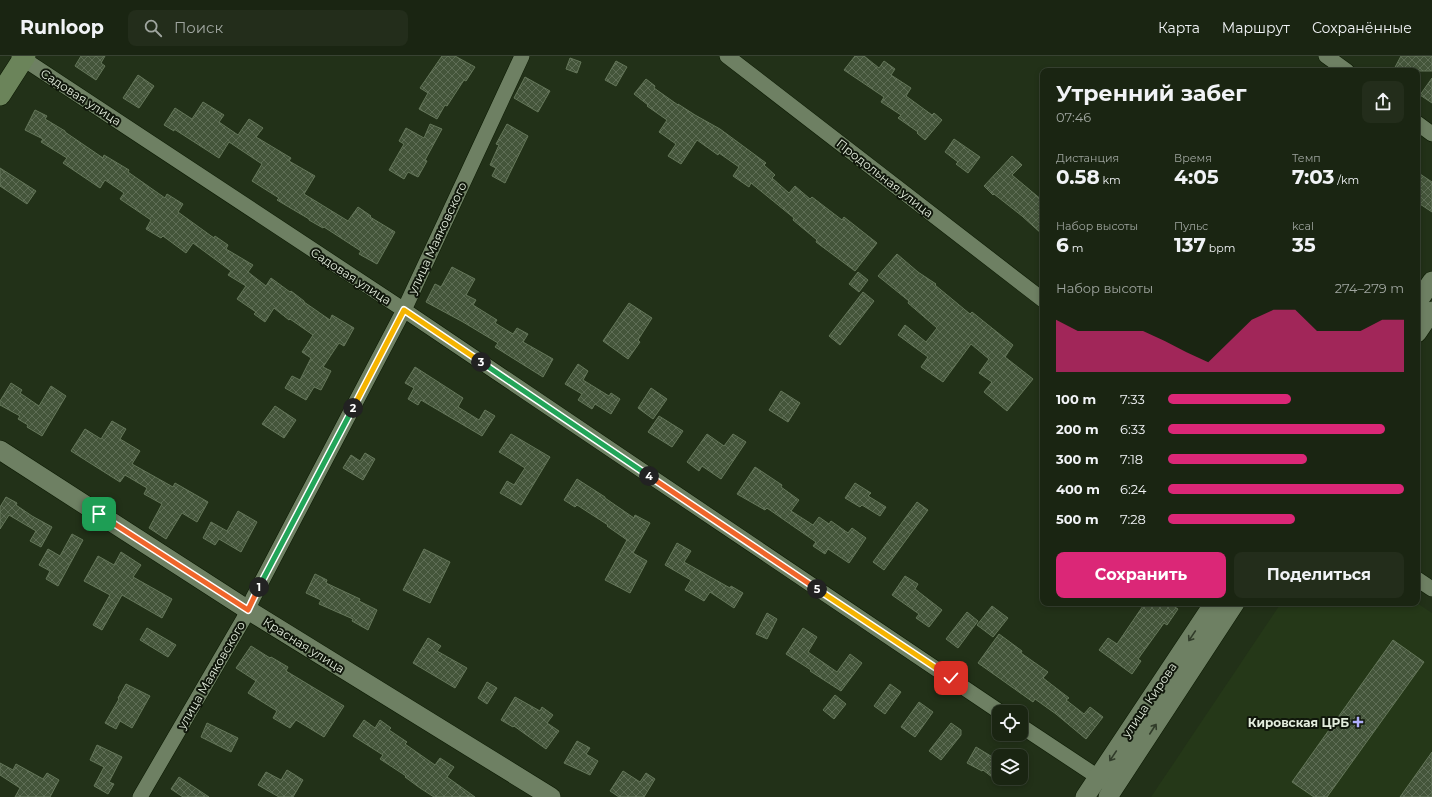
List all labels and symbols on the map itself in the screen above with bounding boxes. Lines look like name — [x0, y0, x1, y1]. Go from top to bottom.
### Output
street label: Садовая улица — [38, 65, 124, 129]
street label: Продольная улица — [834, 136, 936, 220]
street label: улица Маяковского — [404, 179, 470, 298]
street label: Садовая улица — [308, 244, 394, 308]
pin: 3 — [471, 352, 491, 372]
pin: 2 — [343, 398, 363, 418]
pin: 4 — [639, 466, 659, 486]
pin — [82, 497, 116, 531]
pin: 1 — [249, 577, 269, 597]
pin: 5 — [807, 579, 827, 599]
street label: Красная улица — [260, 614, 348, 676]
street label: улица Маяковского — [173, 618, 248, 733]
one-way arrow — [1188, 630, 1196, 641]
street label: улица Кирова — [1118, 660, 1180, 741]
pin — [934, 661, 968, 695]
place label: Кировская ЦРБ — [1248, 715, 1349, 730]
marker: Кировская ЦРБ — [1352, 716, 1364, 728]
one-way arrow — [1149, 723, 1157, 735]
one-way arrow — [1109, 750, 1117, 761]

